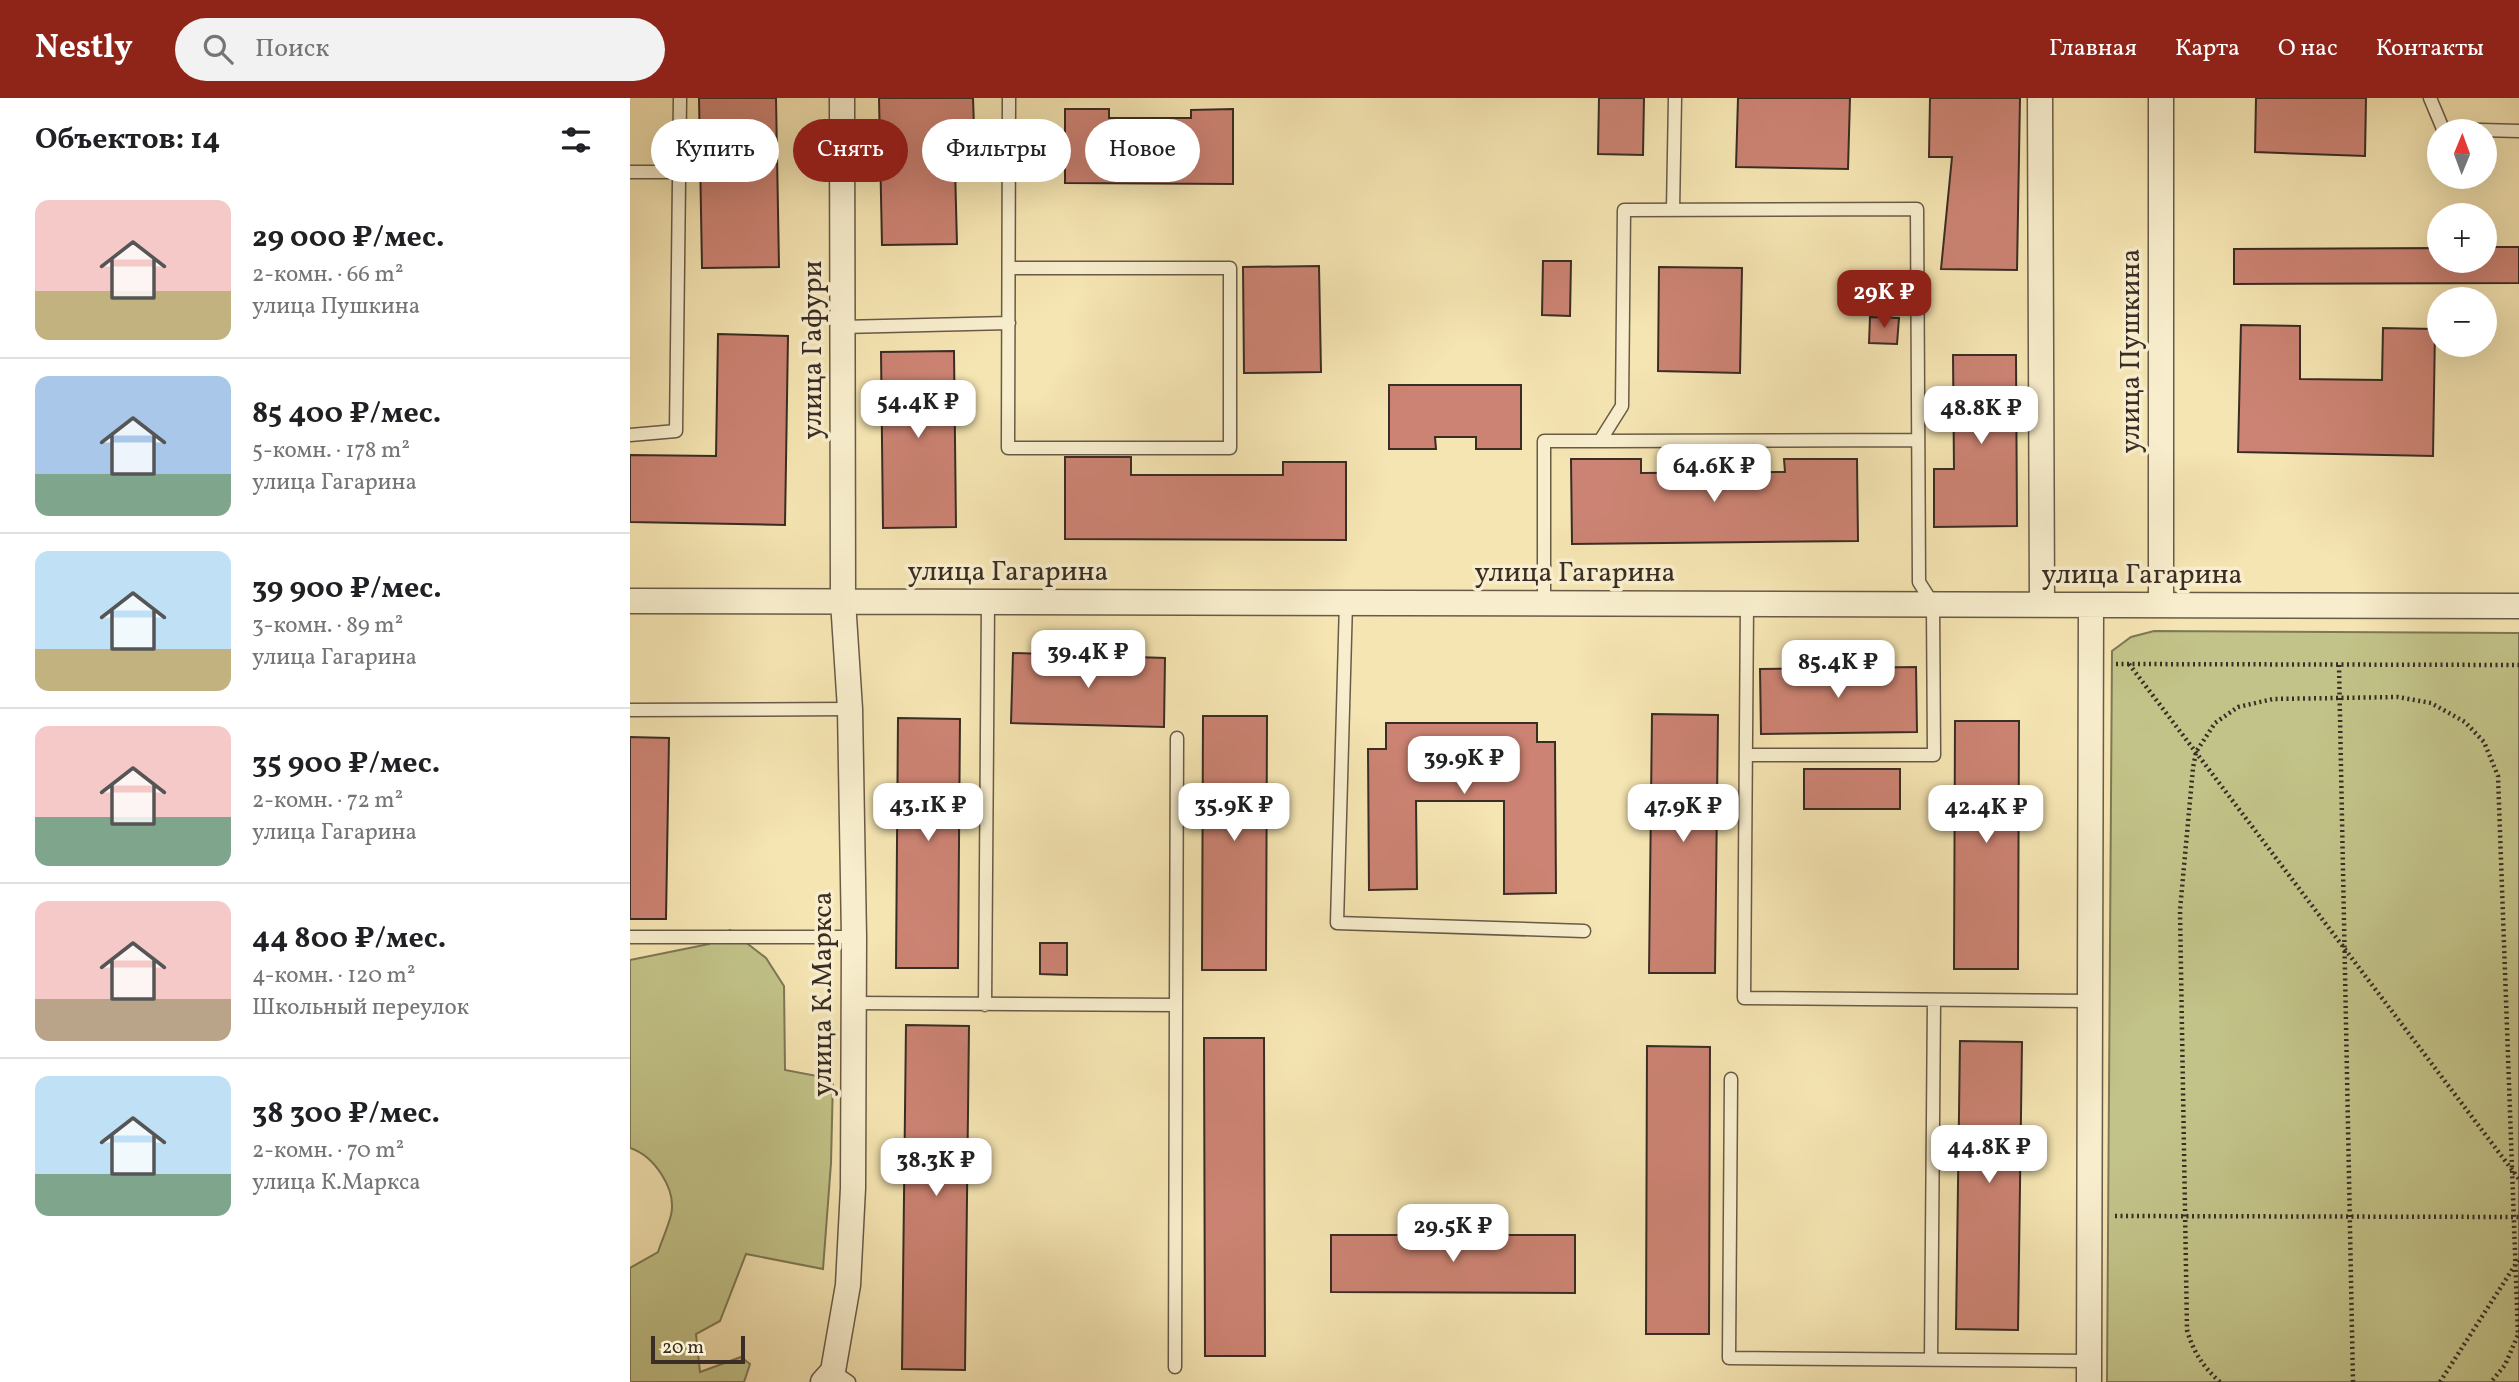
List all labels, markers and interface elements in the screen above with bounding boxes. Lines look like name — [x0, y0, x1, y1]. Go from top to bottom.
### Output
search box — [175, 18, 665, 81]
text: Nestly — [35, 26, 133, 72]
icon: search — [199, 30, 237, 68]
text: Поиск — [255, 31, 329, 67]
text: Главная — [2049, 32, 2137, 66]
text: Карта — [2175, 32, 2240, 66]
text: О нас — [2278, 32, 2338, 66]
text: Контакты — [2376, 32, 2484, 66]
text: Объектов: 14 — [35, 119, 220, 161]
chip: Купить — [651, 119, 779, 182]
chip: Снять — [793, 119, 908, 182]
chip: Фильтры — [922, 119, 1071, 182]
chip: Новое — [1085, 119, 1200, 182]
north arrow — [2427, 119, 2497, 189]
map controls — [2427, 119, 2497, 357]
icon: filters — [557, 121, 595, 159]
button: + — [2427, 203, 2497, 273]
text: 29 000 ₽/мес. — [252, 217, 444, 259]
icon: home — [91, 228, 175, 312]
street label: улица Пушкина — [2112, 249, 2151, 453]
text: 2-комн. · 66 m² — [252, 259, 403, 291]
street label: улица Гафури — [794, 260, 833, 440]
pin: 29K ₽ — [1835, 271, 1933, 330]
text: 29K ₽ — [1853, 277, 1915, 309]
button: − — [2427, 287, 2497, 357]
text: улица Пушкина — [252, 291, 420, 323]
pin: 54.4K ₽ — [853, 380, 983, 440]
pin: 48.8K ₽ — [1916, 386, 2046, 446]
text: 54.4K ₽ — [877, 387, 959, 419]
text: 85 400 ₽/мес. — [252, 393, 441, 435]
text: 48.8K ₽ — [1940, 393, 2022, 425]
icon: home — [91, 404, 175, 488]
text: 5-комн. · 178 m² — [252, 435, 410, 467]
pin: 64.6K ₽ — [1649, 444, 1779, 504]
text: 64.6K ₽ — [1673, 451, 1755, 483]
text: улица Гагарина — [252, 467, 417, 499]
street label: улица Гагарина — [908, 553, 1108, 592]
street label: улица Гагарина — [1475, 554, 1675, 593]
street label: улица Гагарина — [2042, 556, 2242, 595]
text: 39 900 ₽/мес. — [252, 568, 442, 610]
icon: home — [91, 579, 175, 663]
text: 3-комн. · 89 m² — [252, 610, 403, 642]
pin: 39.4K ₽ — [1023, 630, 1153, 690]
text: 39.4K ₽ — [1047, 637, 1129, 669]
pin: 85.4K ₽ — [1773, 640, 1903, 700]
text: улица Гагарина — [252, 642, 417, 674]
text: 85.4K ₽ — [1798, 647, 1878, 679]
pin: 39.9K ₽ — [1399, 736, 1529, 796]
text: 35 900 ₽/мес. — [252, 743, 440, 785]
text: 39.9K ₽ — [1424, 743, 1504, 775]
icon: home — [91, 754, 175, 838]
pin: 43.1K ₽ — [863, 784, 993, 843]
pin: 35.9K ₽ — [1169, 784, 1299, 843]
pin: 47.9K ₽ — [1618, 784, 1748, 844]
text: 2-комн. · 72 m² — [252, 785, 403, 817]
pin: 42.4K ₽ — [1921, 786, 2051, 845]
text: 43.1K ₽ — [889, 790, 967, 822]
text: 35.9K ₽ — [1194, 790, 1274, 822]
text: 47.9K ₽ — [1644, 791, 1722, 823]
text: 42.4K ₽ — [1944, 792, 2028, 824]
text: улица Гагарина — [252, 817, 417, 849]
street label: улица К.Маркса — [804, 891, 843, 1097]
text: 44 800 ₽/мес. — [252, 918, 446, 960]
icon: home — [91, 929, 175, 1013]
text: 4-комн. · 120 m² — [252, 960, 415, 992]
text: Школьный переулок — [252, 992, 469, 1024]
text: 38 300 ₽/мес. — [252, 1093, 440, 1135]
icon: home — [91, 1104, 175, 1188]
pin: 44.8K ₽ — [1924, 1126, 2054, 1185]
text: 44.8K ₽ — [1947, 1132, 2031, 1164]
text: 2-комн. · 70 m² — [252, 1135, 404, 1167]
pin: 38.3K ₽ — [871, 1138, 1001, 1198]
text: 38.3K ₽ — [897, 1145, 975, 1177]
text: улица К.Маркса — [252, 1167, 421, 1199]
pin: 29.5K ₽ — [1388, 1204, 1518, 1264]
text: 29.5K ₽ — [1414, 1211, 1492, 1243]
scale bar — [651, 1333, 746, 1365]
text: 20 m — [662, 1335, 704, 1361]

